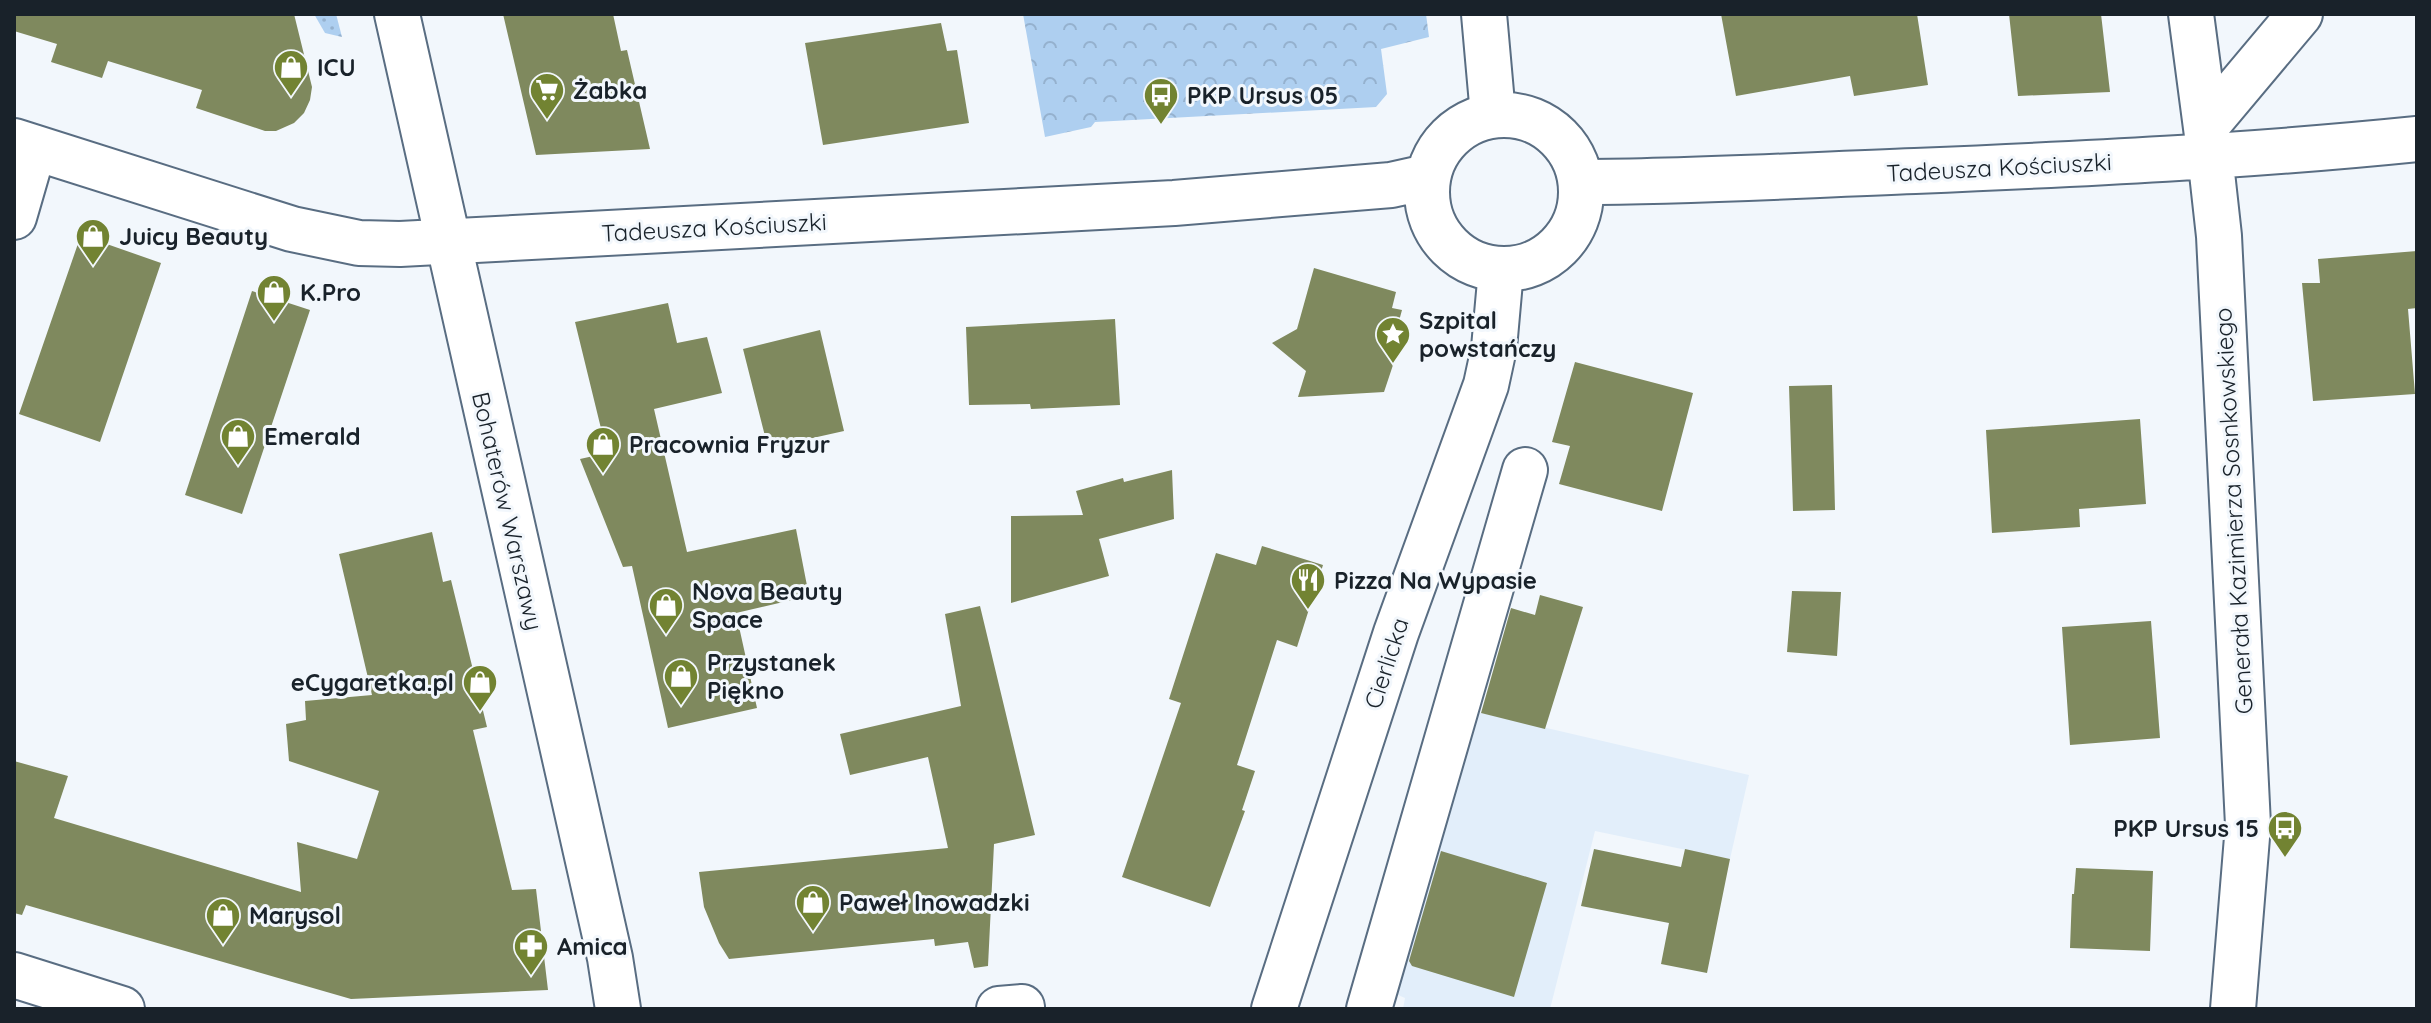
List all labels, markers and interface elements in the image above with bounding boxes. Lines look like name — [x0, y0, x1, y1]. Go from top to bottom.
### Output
shop icon: ICU — [272, 48, 310, 98]
place label: ICU — [317, 52, 356, 82]
supermarket icon: Żabka — [528, 71, 566, 121]
place label: Żabka — [573, 75, 647, 105]
bus stop icon: PKP Ursus 05 — [1142, 76, 1180, 126]
place label: PKP Ursus 05 — [1187, 80, 1338, 110]
street label: Tadeusza Kościuszki — [1886, 146, 2112, 188]
street label: Tadeusza Kościuszki — [601, 206, 827, 248]
shop icon: Juicy Beauty — [74, 217, 112, 267]
place label: Juicy Beauty — [119, 221, 268, 251]
shop icon: K.Pro — [255, 273, 293, 323]
place label: K.Pro — [300, 277, 361, 307]
place label: Szpital powstańczy — [1419, 305, 1556, 363]
street label: Generała Kazimierza Sosnkowskiego — [2207, 307, 2259, 715]
place icon: Szpital powstańczy — [1374, 315, 1412, 365]
street label: Bohaterów Warszawy — [466, 389, 550, 633]
shop icon: Emerald — [219, 417, 257, 467]
place label: Emerald — [264, 421, 361, 451]
shop icon: Pracownia Fryzur — [584, 425, 622, 475]
place label: Pracownia Fryzur — [629, 429, 830, 459]
restaurant icon: Pizza Na Wypasie — [1289, 561, 1327, 611]
place label: Pizza Na Wypasie — [1334, 565, 1537, 595]
place label: Nova Beauty Space — [692, 576, 843, 634]
shop icon: Nova Beauty Space — [647, 586, 685, 636]
street label: Cierlicka — [1357, 614, 1415, 712]
place label: Przystanek Piękno — [707, 647, 836, 705]
shop icon: Przystanek Piękno — [662, 657, 700, 707]
shop icon: eCygaretka.pl — [461, 663, 499, 713]
place label: eCygaretka.pl — [291, 667, 454, 697]
bus stop icon: PKP Ursus 15 — [2266, 809, 2304, 859]
place label: PKP Ursus 15 — [2113, 813, 2259, 843]
shop icon: Paweł Inowadzki — [794, 883, 832, 933]
place label: Paweł Inowadzki — [839, 887, 1030, 917]
shop icon: Marysol — [204, 896, 242, 946]
place label: Marysol — [249, 900, 341, 930]
pharmacy icon: Amica — [512, 927, 550, 977]
place label: Amica — [557, 931, 628, 961]

